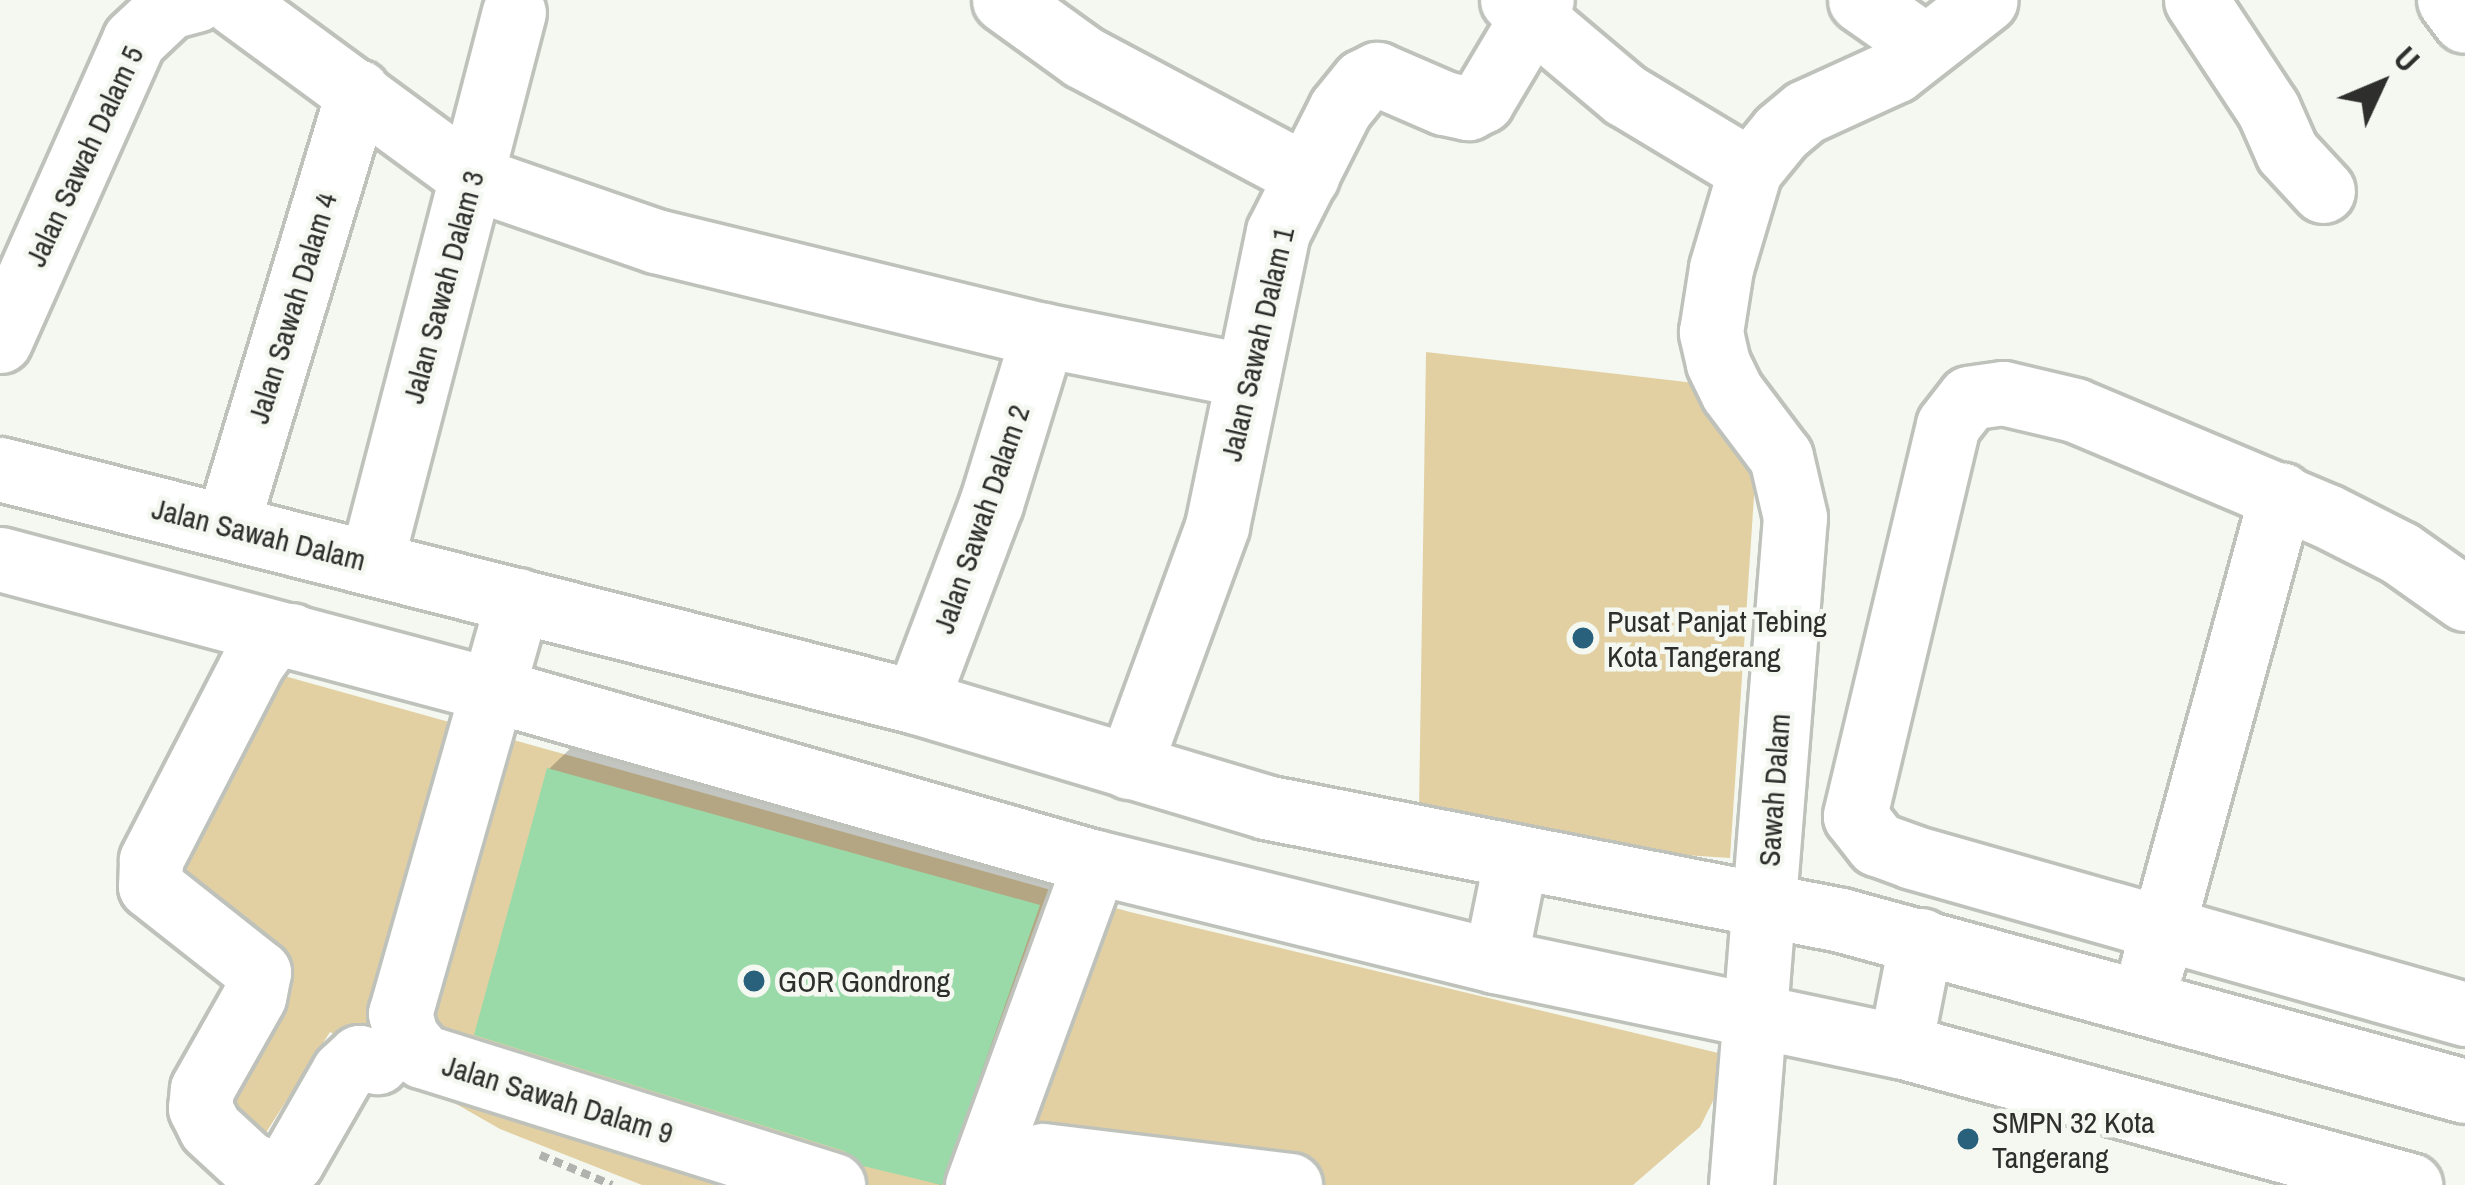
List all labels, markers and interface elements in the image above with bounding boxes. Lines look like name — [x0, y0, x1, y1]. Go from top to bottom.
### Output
north arrow — [2321, 24, 2441, 144]
text: U — [2384, 37, 2430, 81]
street label: Jalan Sawah Dalam 5 — [17, 40, 151, 272]
street label: Jalan Sawah Dalam 3 — [395, 167, 491, 407]
street label: Jalan Sawah Dalam 4 — [240, 188, 344, 428]
street label: Jalan Sawah Dalam 1 — [1213, 223, 1301, 465]
street label: Jalan Sawah Dalam 2 — [925, 400, 1037, 638]
street label: Jalan Sawah Dalam — [149, 490, 369, 578]
place label: Pusat Panjat Tebing Kota Tangerang — [1607, 603, 1827, 674]
marker: Pusat Panjat Tebing Kota Tangerang — [1570, 625, 1596, 651]
street label: Sawah Dalam — [1751, 712, 1797, 868]
place label: GOR Gondrong — [778, 963, 950, 999]
marker: GOR Gondrong — [741, 968, 767, 994]
street label: Jalan Sawah Dalam 9 — [438, 1047, 678, 1151]
place label: SMPN 32 Kota Tangerang — [1992, 1104, 2155, 1174]
marker: SMPN 32 Kota Tangerang — [1955, 1126, 1981, 1152]

